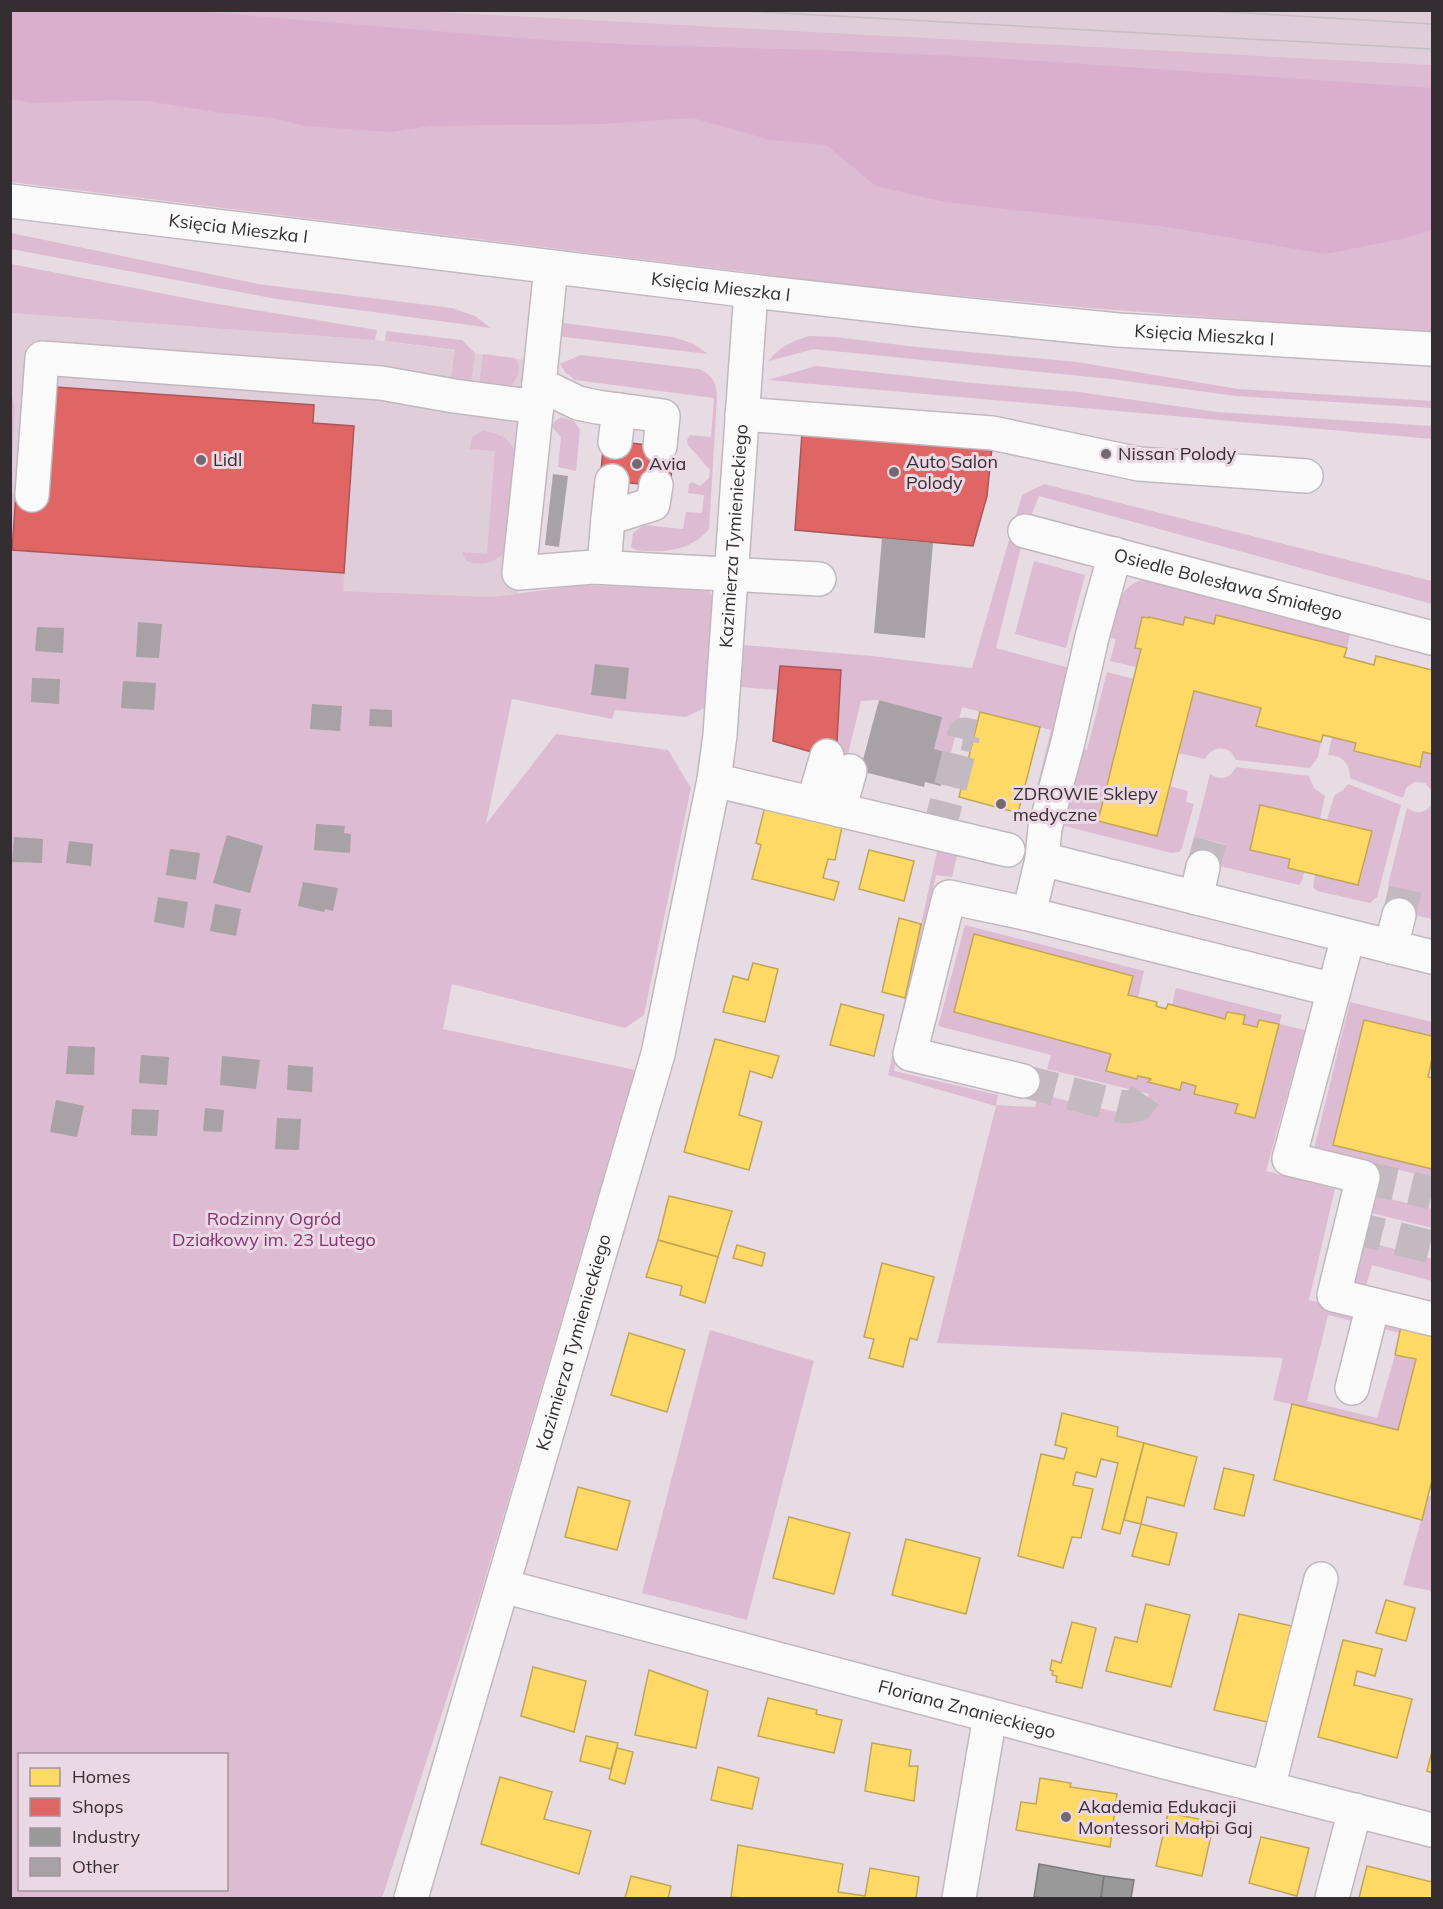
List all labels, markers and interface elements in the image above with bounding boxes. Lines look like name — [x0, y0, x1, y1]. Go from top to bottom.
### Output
street label: Księcia Mieszka I — [167, 208, 309, 248]
street label: Księcia Mieszka I — [650, 267, 792, 306]
street label: Księcia Mieszka I — [1134, 319, 1275, 350]
street label: Kazimierza Tymienieckiego — [714, 423, 753, 649]
place label: Nissan Polody — [1118, 442, 1237, 465]
marker: Nissan Polody — [1099, 447, 1113, 461]
place label: Lidl — [213, 448, 242, 471]
place label: Auto Salon Polody — [906, 450, 998, 494]
place label: Avia — [649, 452, 686, 475]
marker: Lidl — [194, 453, 208, 467]
marker: Avia — [630, 457, 644, 471]
marker: Auto Salon Polody — [887, 465, 901, 479]
street label: Osiedle Bolesława Śmiałego — [1111, 543, 1345, 625]
place label: ZDROWIE Sklepy medyczne — [1013, 782, 1158, 826]
marker: ZDROWIE Sklepy medyczne — [994, 797, 1008, 811]
park label: Rodzinny Ogród Działkowy im. 23 Lutego — [172, 1207, 376, 1251]
street label: Kazimierza Tymienieckiego — [531, 1231, 616, 1453]
street label: Floriana Znanieckiego — [876, 1674, 1058, 1743]
legend — [18, 1753, 228, 1891]
text: Homes — [72, 1765, 131, 1788]
text: Shops — [72, 1795, 124, 1818]
place label: Akademia Edukacji Montessori Małpi Gaj — [1078, 1795, 1252, 1839]
marker: Akademia Edukacji Montessori Małpi Gaj — [1059, 1810, 1073, 1824]
text: Industry — [72, 1825, 141, 1848]
text: Other — [72, 1855, 120, 1878]

